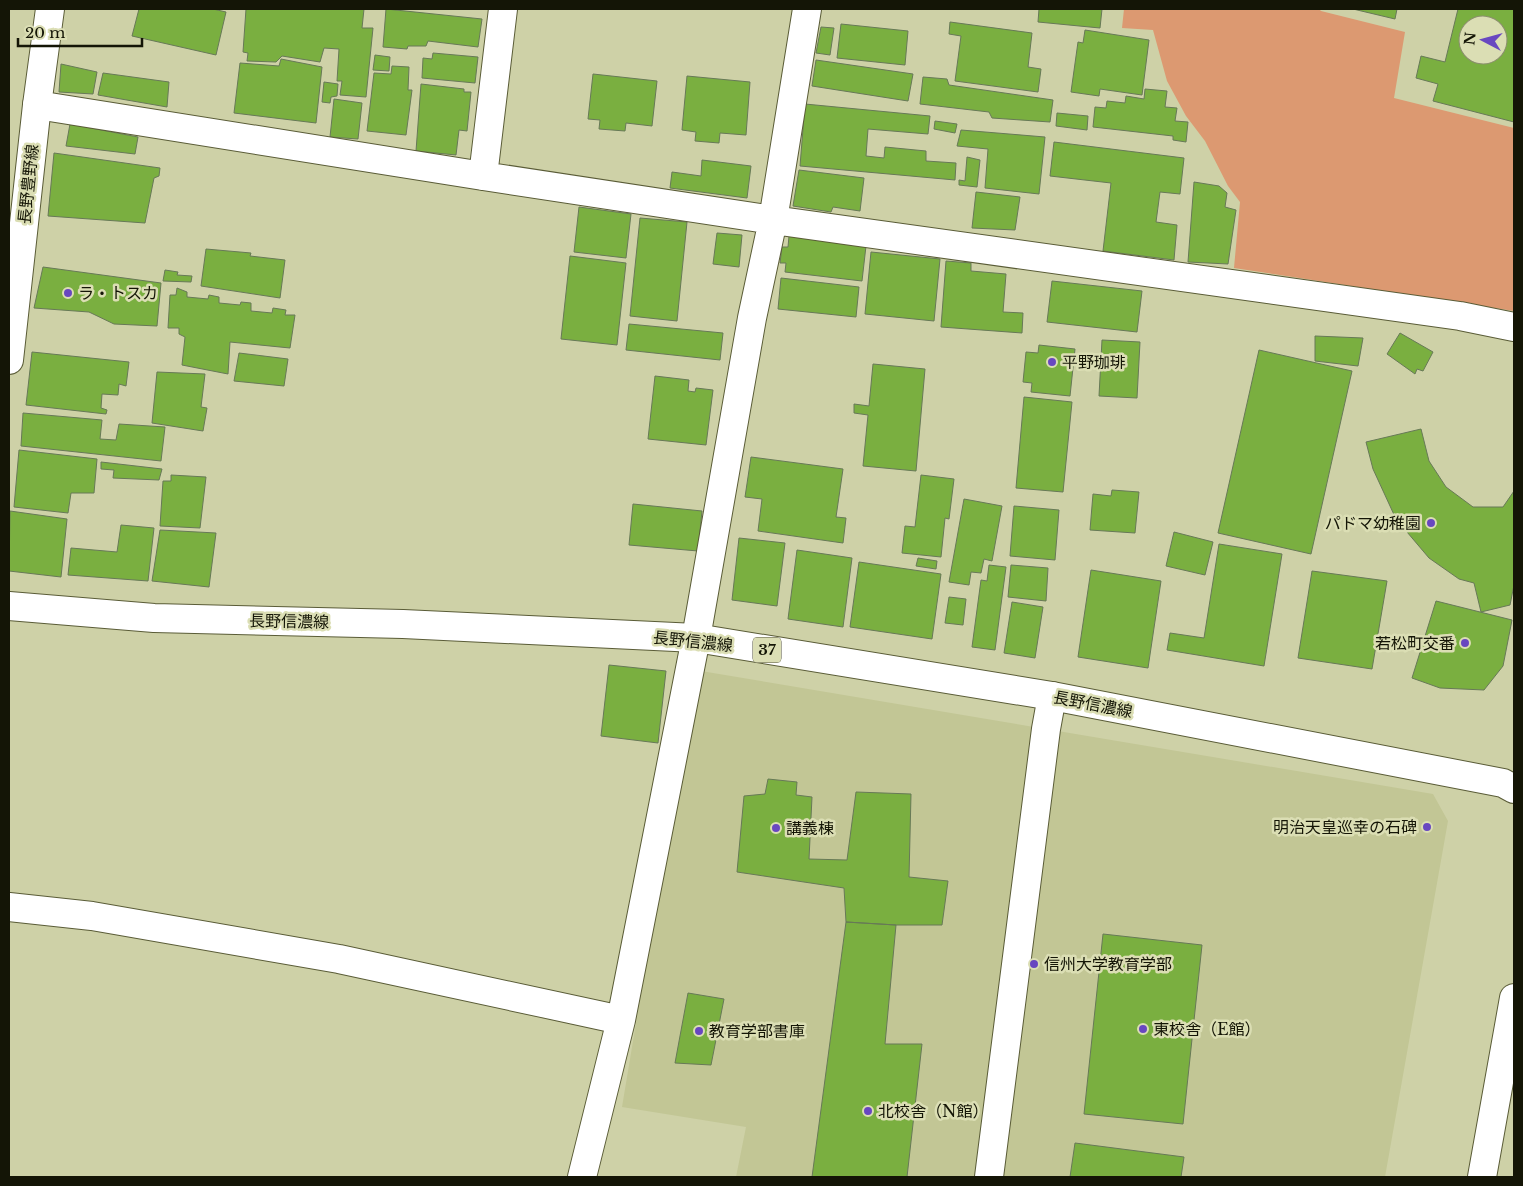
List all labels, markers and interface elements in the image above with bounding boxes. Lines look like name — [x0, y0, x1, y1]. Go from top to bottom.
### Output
scale bar — [18, 15, 141, 47]
north arrow — [1458, 15, 1508, 65]
text: 20 m — [25, 23, 65, 42]
text: N — [1460, 31, 1480, 46]
street label: 長野豊野線 — [14, 143, 42, 225]
place label: ラ・トスカ — [78, 283, 158, 303]
marker: ラ・トスカ — [62, 287, 74, 299]
place label: 平野珈琲 — [1062, 352, 1126, 372]
marker: 平野珈琲 — [1046, 356, 1058, 368]
place label: パドマ幼稚園 — [1325, 513, 1421, 533]
marker: パドマ幼稚園 — [1425, 517, 1437, 529]
street label: 長野信濃線 — [249, 610, 329, 632]
street label: 長野信濃線 — [652, 627, 734, 655]
place label: 若松町交番 — [1375, 633, 1455, 653]
marker: 若松町交番 — [1459, 637, 1471, 649]
road number: 37 — [753, 638, 781, 662]
street label: 長野信濃線 — [1052, 687, 1134, 721]
place label: 明治天皇巡幸の石碑 — [1273, 817, 1417, 837]
place label: 講義棟 — [786, 818, 834, 838]
marker: 明治天皇巡幸の石碑 — [1421, 821, 1433, 833]
marker: 講義棟 — [770, 822, 782, 834]
place label: 信州大学教育学部 — [1044, 954, 1172, 974]
marker: 信州大学教育学部 — [1028, 958, 1040, 970]
place label: 東校舎（E館） — [1153, 1019, 1261, 1039]
place label: 教育学部書庫 — [709, 1021, 805, 1041]
marker: 東校舎（E館） — [1137, 1023, 1149, 1035]
marker: 教育学部書庫 — [693, 1025, 705, 1037]
place label: 北校舎（N館） — [878, 1101, 988, 1121]
marker: 北校舎（N館） — [862, 1105, 874, 1117]

